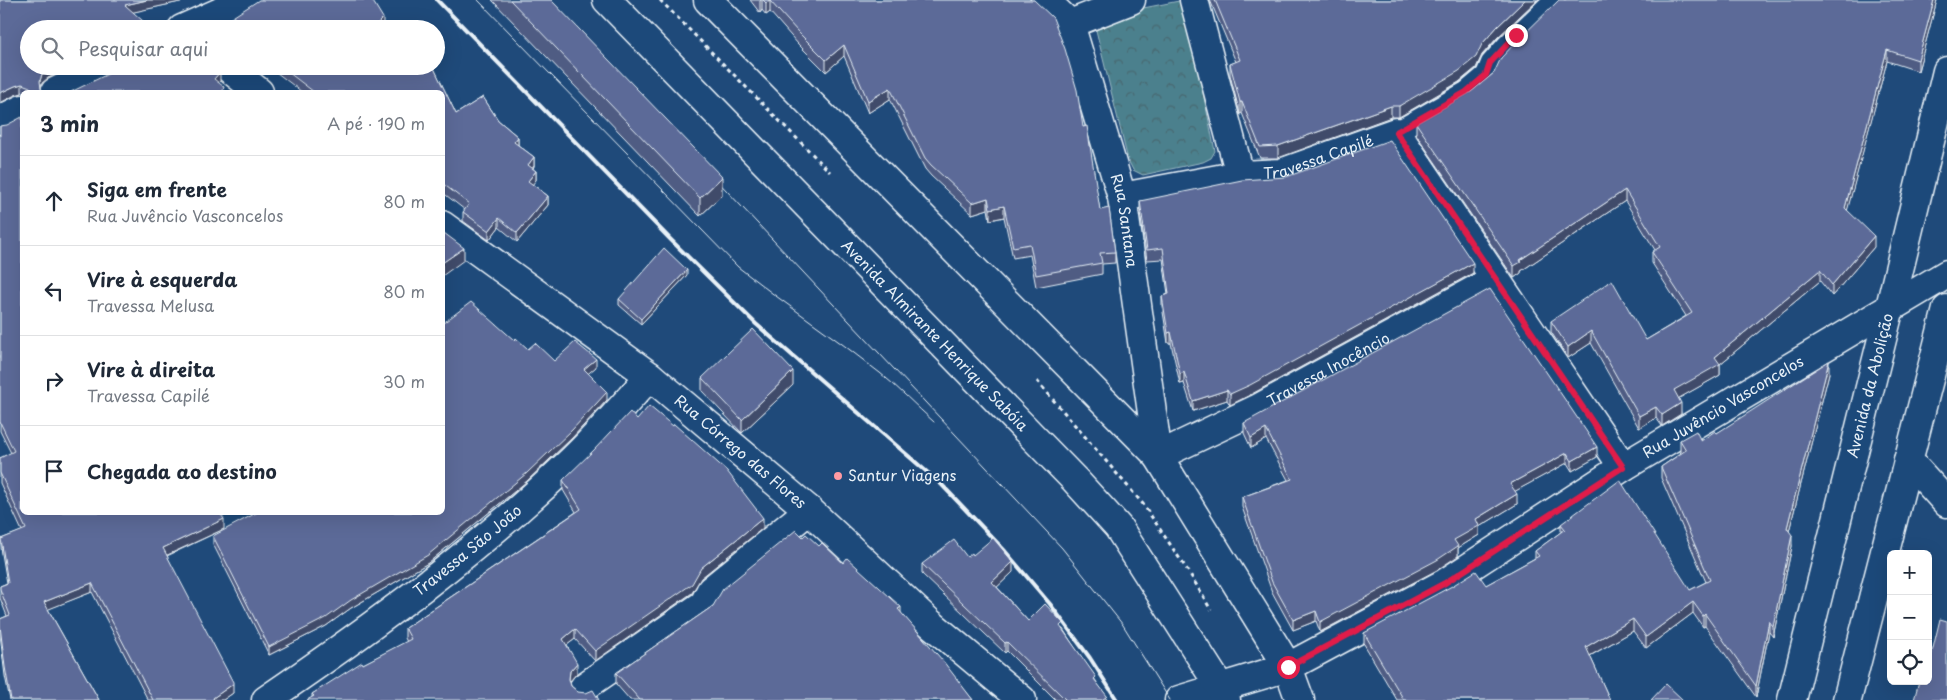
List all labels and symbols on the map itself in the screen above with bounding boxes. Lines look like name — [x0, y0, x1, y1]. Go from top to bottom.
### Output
route end — [1505, 24, 1528, 47]
street label: Travessa Capilé — [1263, 128, 1376, 184]
street label: Rua Santana — [1106, 171, 1145, 269]
street label: Avenida Almirante Henrique Sabóia — [837, 234, 1035, 436]
street label: Avenida da Abolição — [1840, 310, 1898, 460]
street label: Travessa Inocêncio — [1262, 326, 1393, 411]
street label: Rua Juvêncio Vasconcelos — [1637, 349, 1808, 463]
street label: Rua Córrego das Flores — [670, 388, 812, 513]
place label: Santur Viagens — [848, 463, 957, 486]
marker: Santur Viagens — [832, 470, 844, 482]
street label: Travessa São João — [407, 498, 526, 601]
route start — [1277, 656, 1300, 679]

